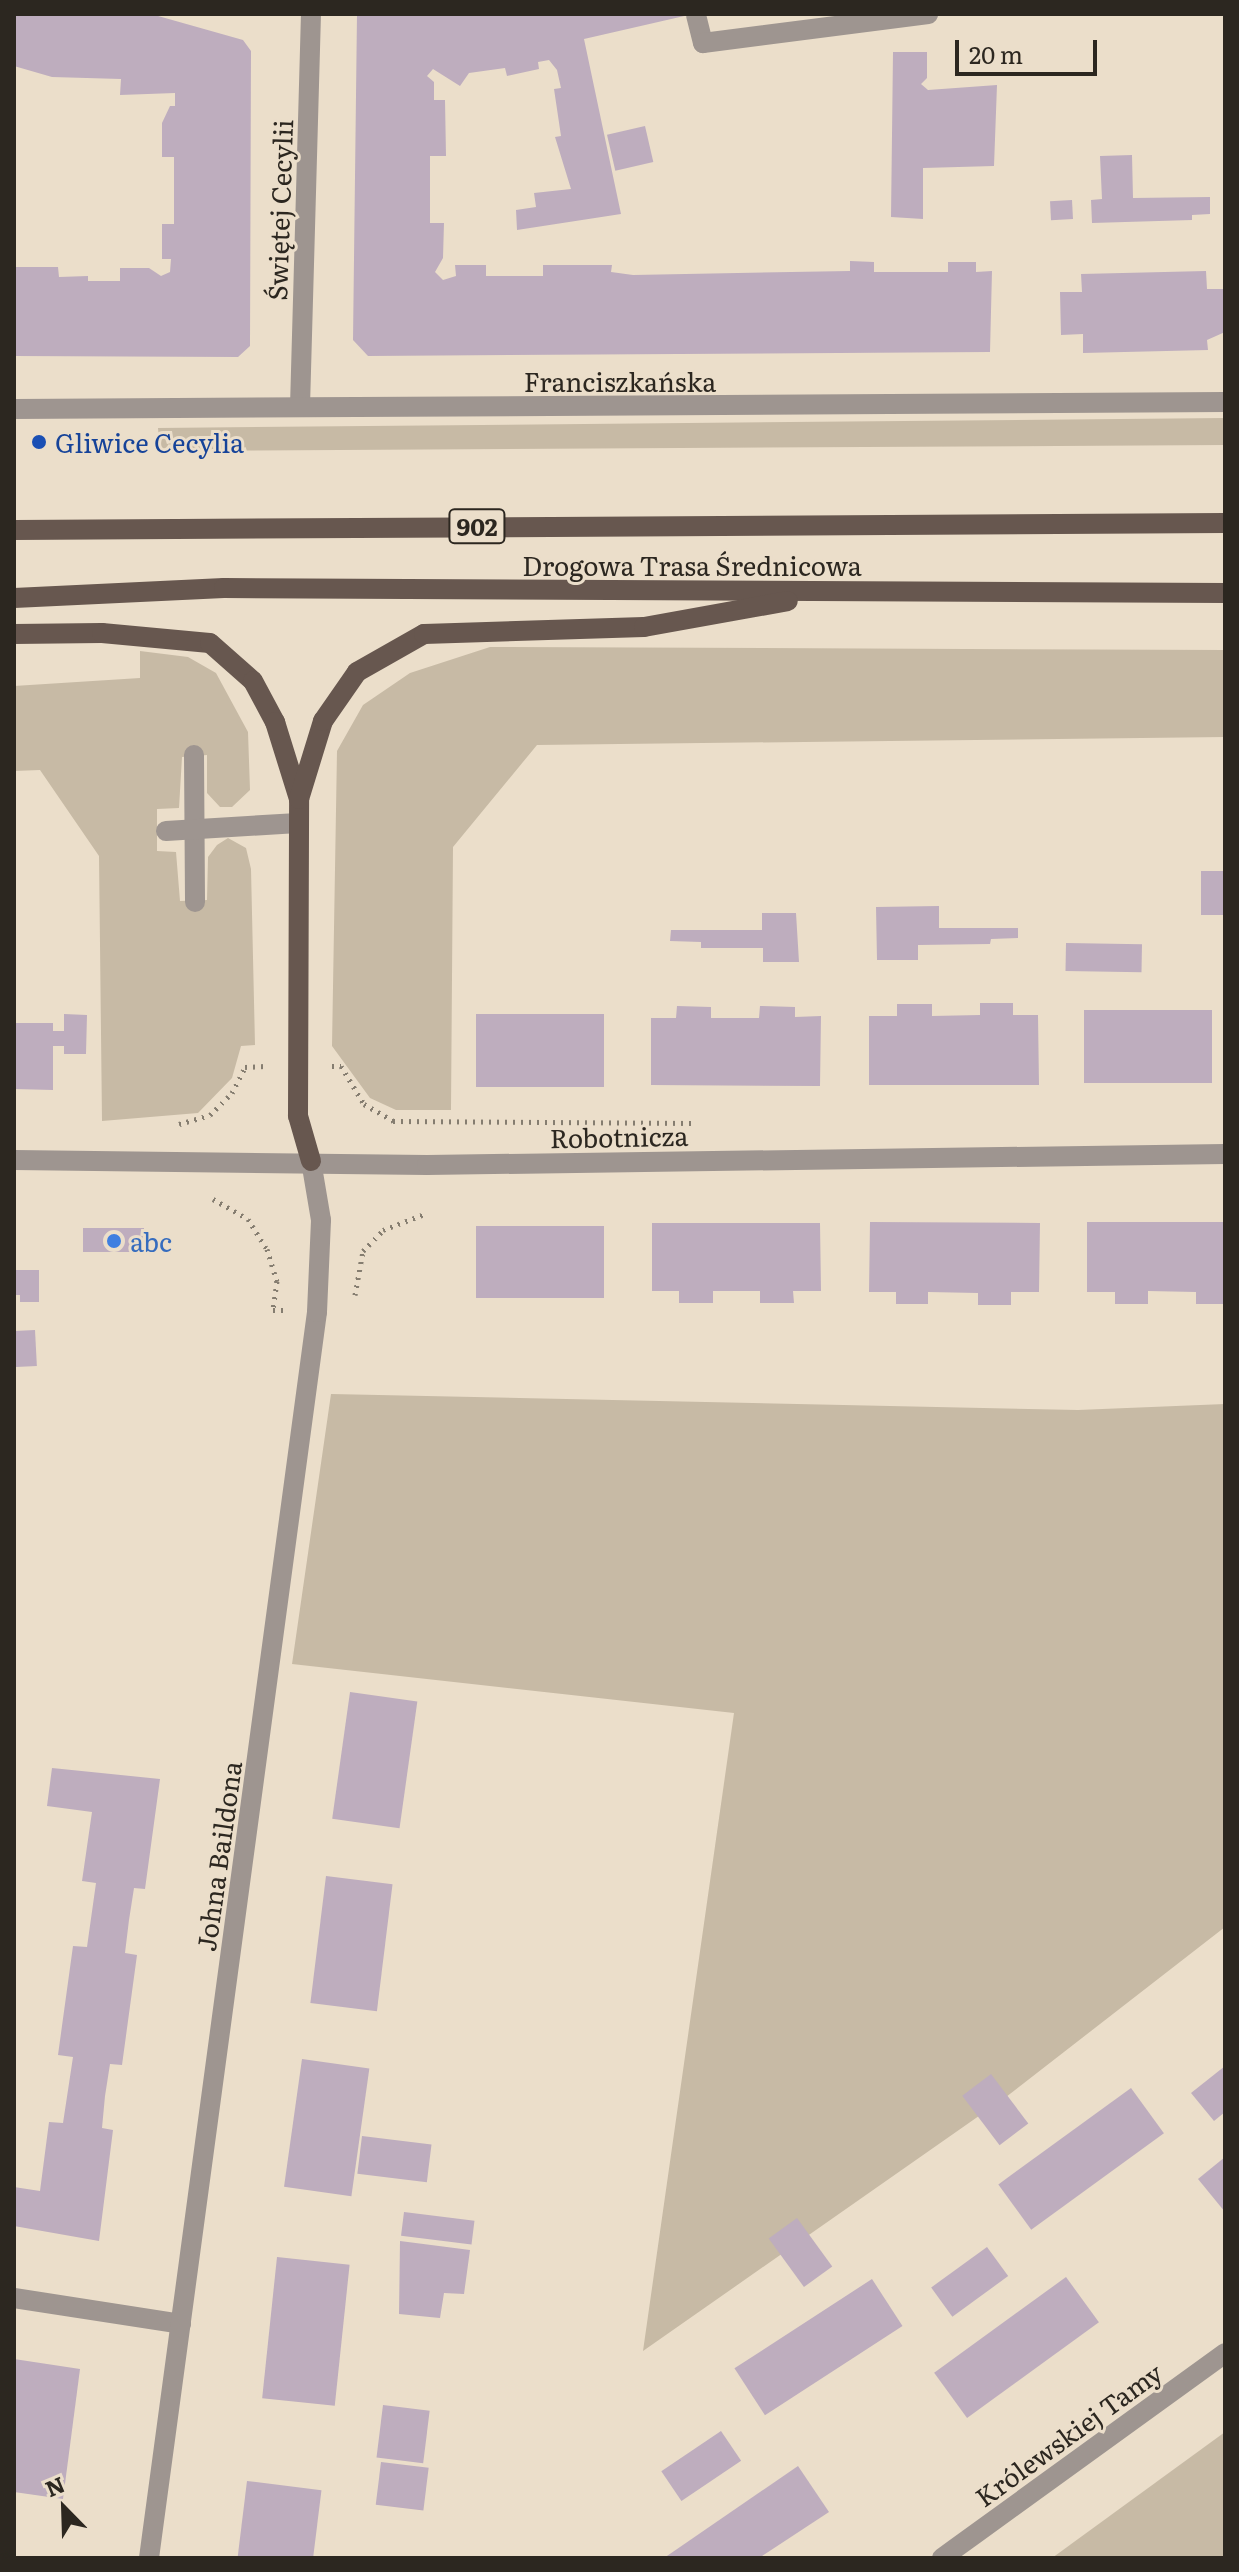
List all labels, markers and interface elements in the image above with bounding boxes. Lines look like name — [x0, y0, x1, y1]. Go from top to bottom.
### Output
scale bar — [959, 24, 1101, 74]
text: 20 m — [969, 36, 1023, 71]
street label: Świętej Cecylii — [260, 119, 298, 301]
street label: Franciszkańska — [524, 365, 716, 397]
place label: Gliwice Cecylia — [55, 426, 244, 458]
marker: Gliwice Cecylia — [30, 433, 48, 451]
road number: 902 — [447, 506, 507, 546]
street label: Drogowa Trasa Średnicowa — [522, 549, 862, 581]
street label: Robotnicza — [549, 1119, 689, 1153]
place label: abc — [130, 1225, 172, 1257]
marker: abc — [105, 1232, 123, 1250]
street label: Johna Baildona — [189, 1759, 247, 1953]
street label: Królewskiej Tamy — [969, 2356, 1167, 2512]
text: N — [39, 2467, 69, 2504]
north arrow — [24, 2468, 104, 2548]

